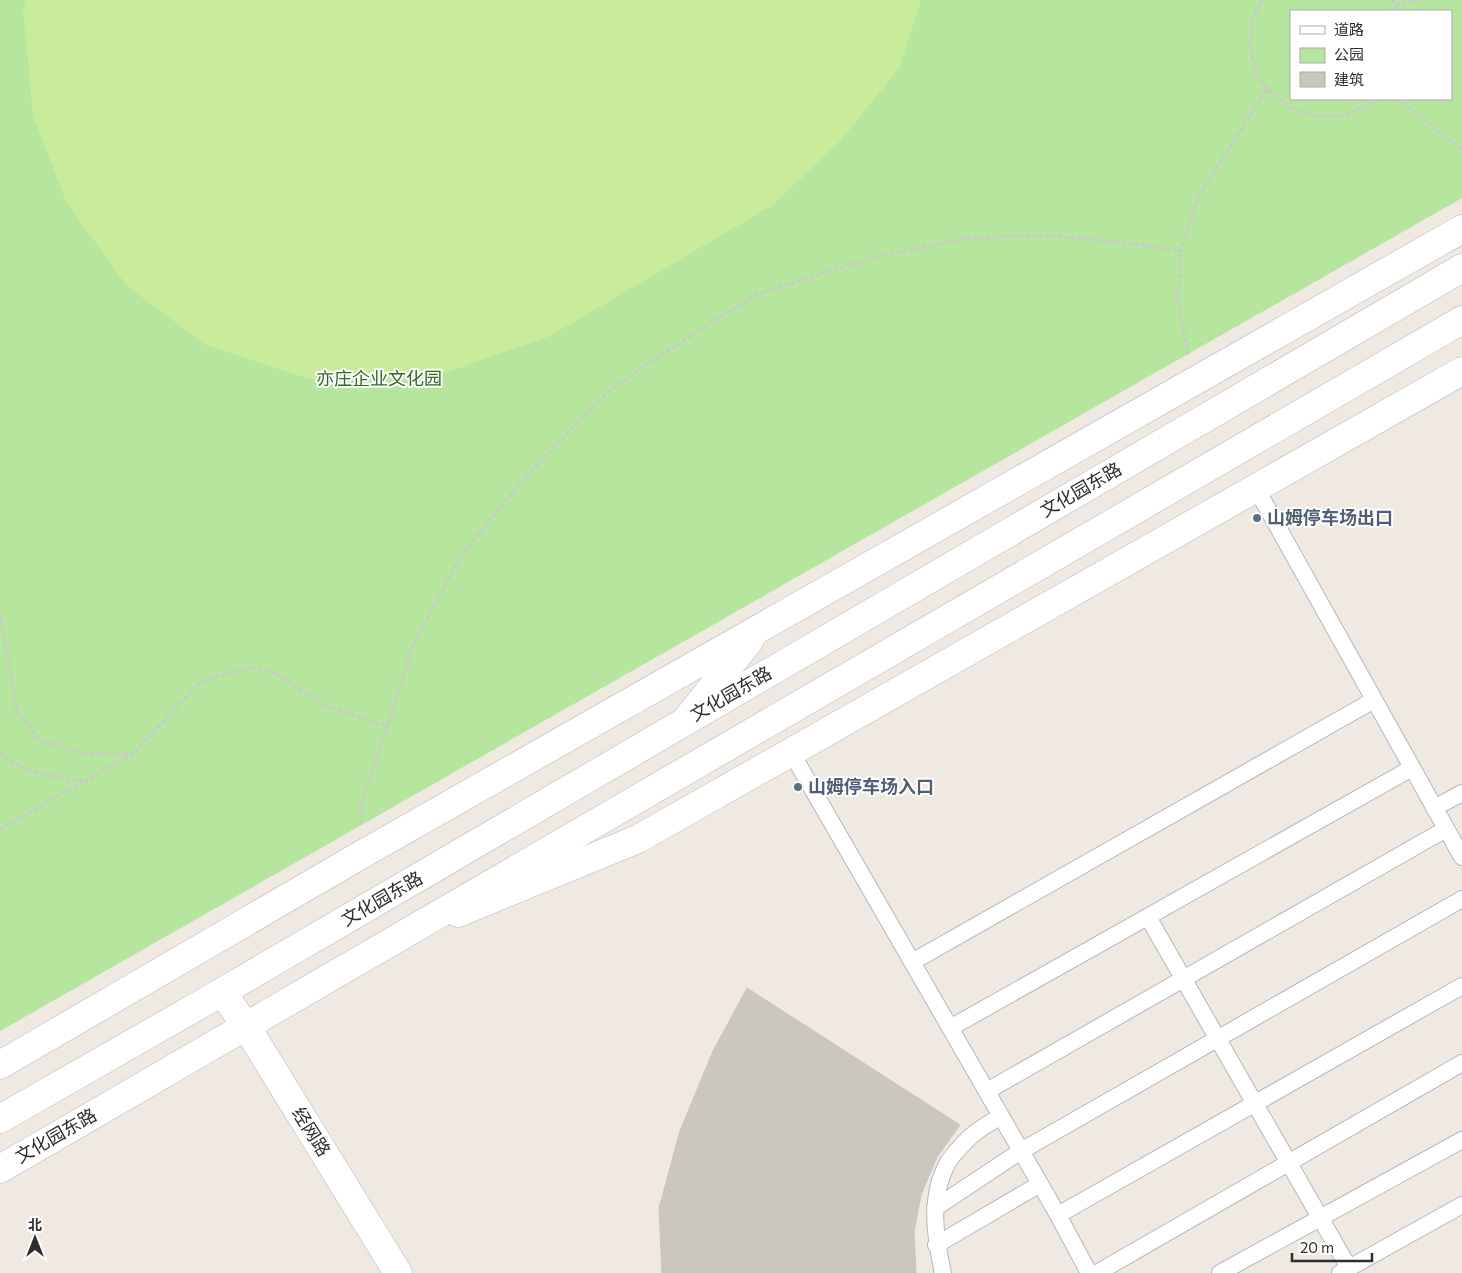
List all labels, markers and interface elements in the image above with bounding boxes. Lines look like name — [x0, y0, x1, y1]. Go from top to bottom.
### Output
legend — [1290, 10, 1452, 100]
text: 道路 — [1334, 20, 1364, 38]
text: 公园 — [1334, 45, 1364, 63]
text: 建筑 — [1334, 70, 1364, 88]
park label: 亦庄企业文化园 — [316, 367, 442, 389]
street label: 文化园东路 — [1036, 457, 1125, 521]
place label: 山姆停车场出口 — [1267, 506, 1393, 528]
marker: 山姆停车场出口 — [1251, 512, 1263, 524]
street label: 文化园东路 — [686, 661, 775, 725]
place label: 山姆停车场入口 — [808, 775, 934, 797]
marker: 山姆停车场入口 — [792, 781, 804, 793]
street label: 文化园东路 — [337, 866, 426, 930]
street label: 文化园东路 — [11, 1103, 100, 1167]
street label: 经网路 — [288, 1103, 335, 1160]
north arrow — [10, 1213, 60, 1263]
text: 北 — [28, 1216, 42, 1233]
scale bar — [1292, 1230, 1372, 1262]
text: 20 m — [1300, 1238, 1334, 1256]

